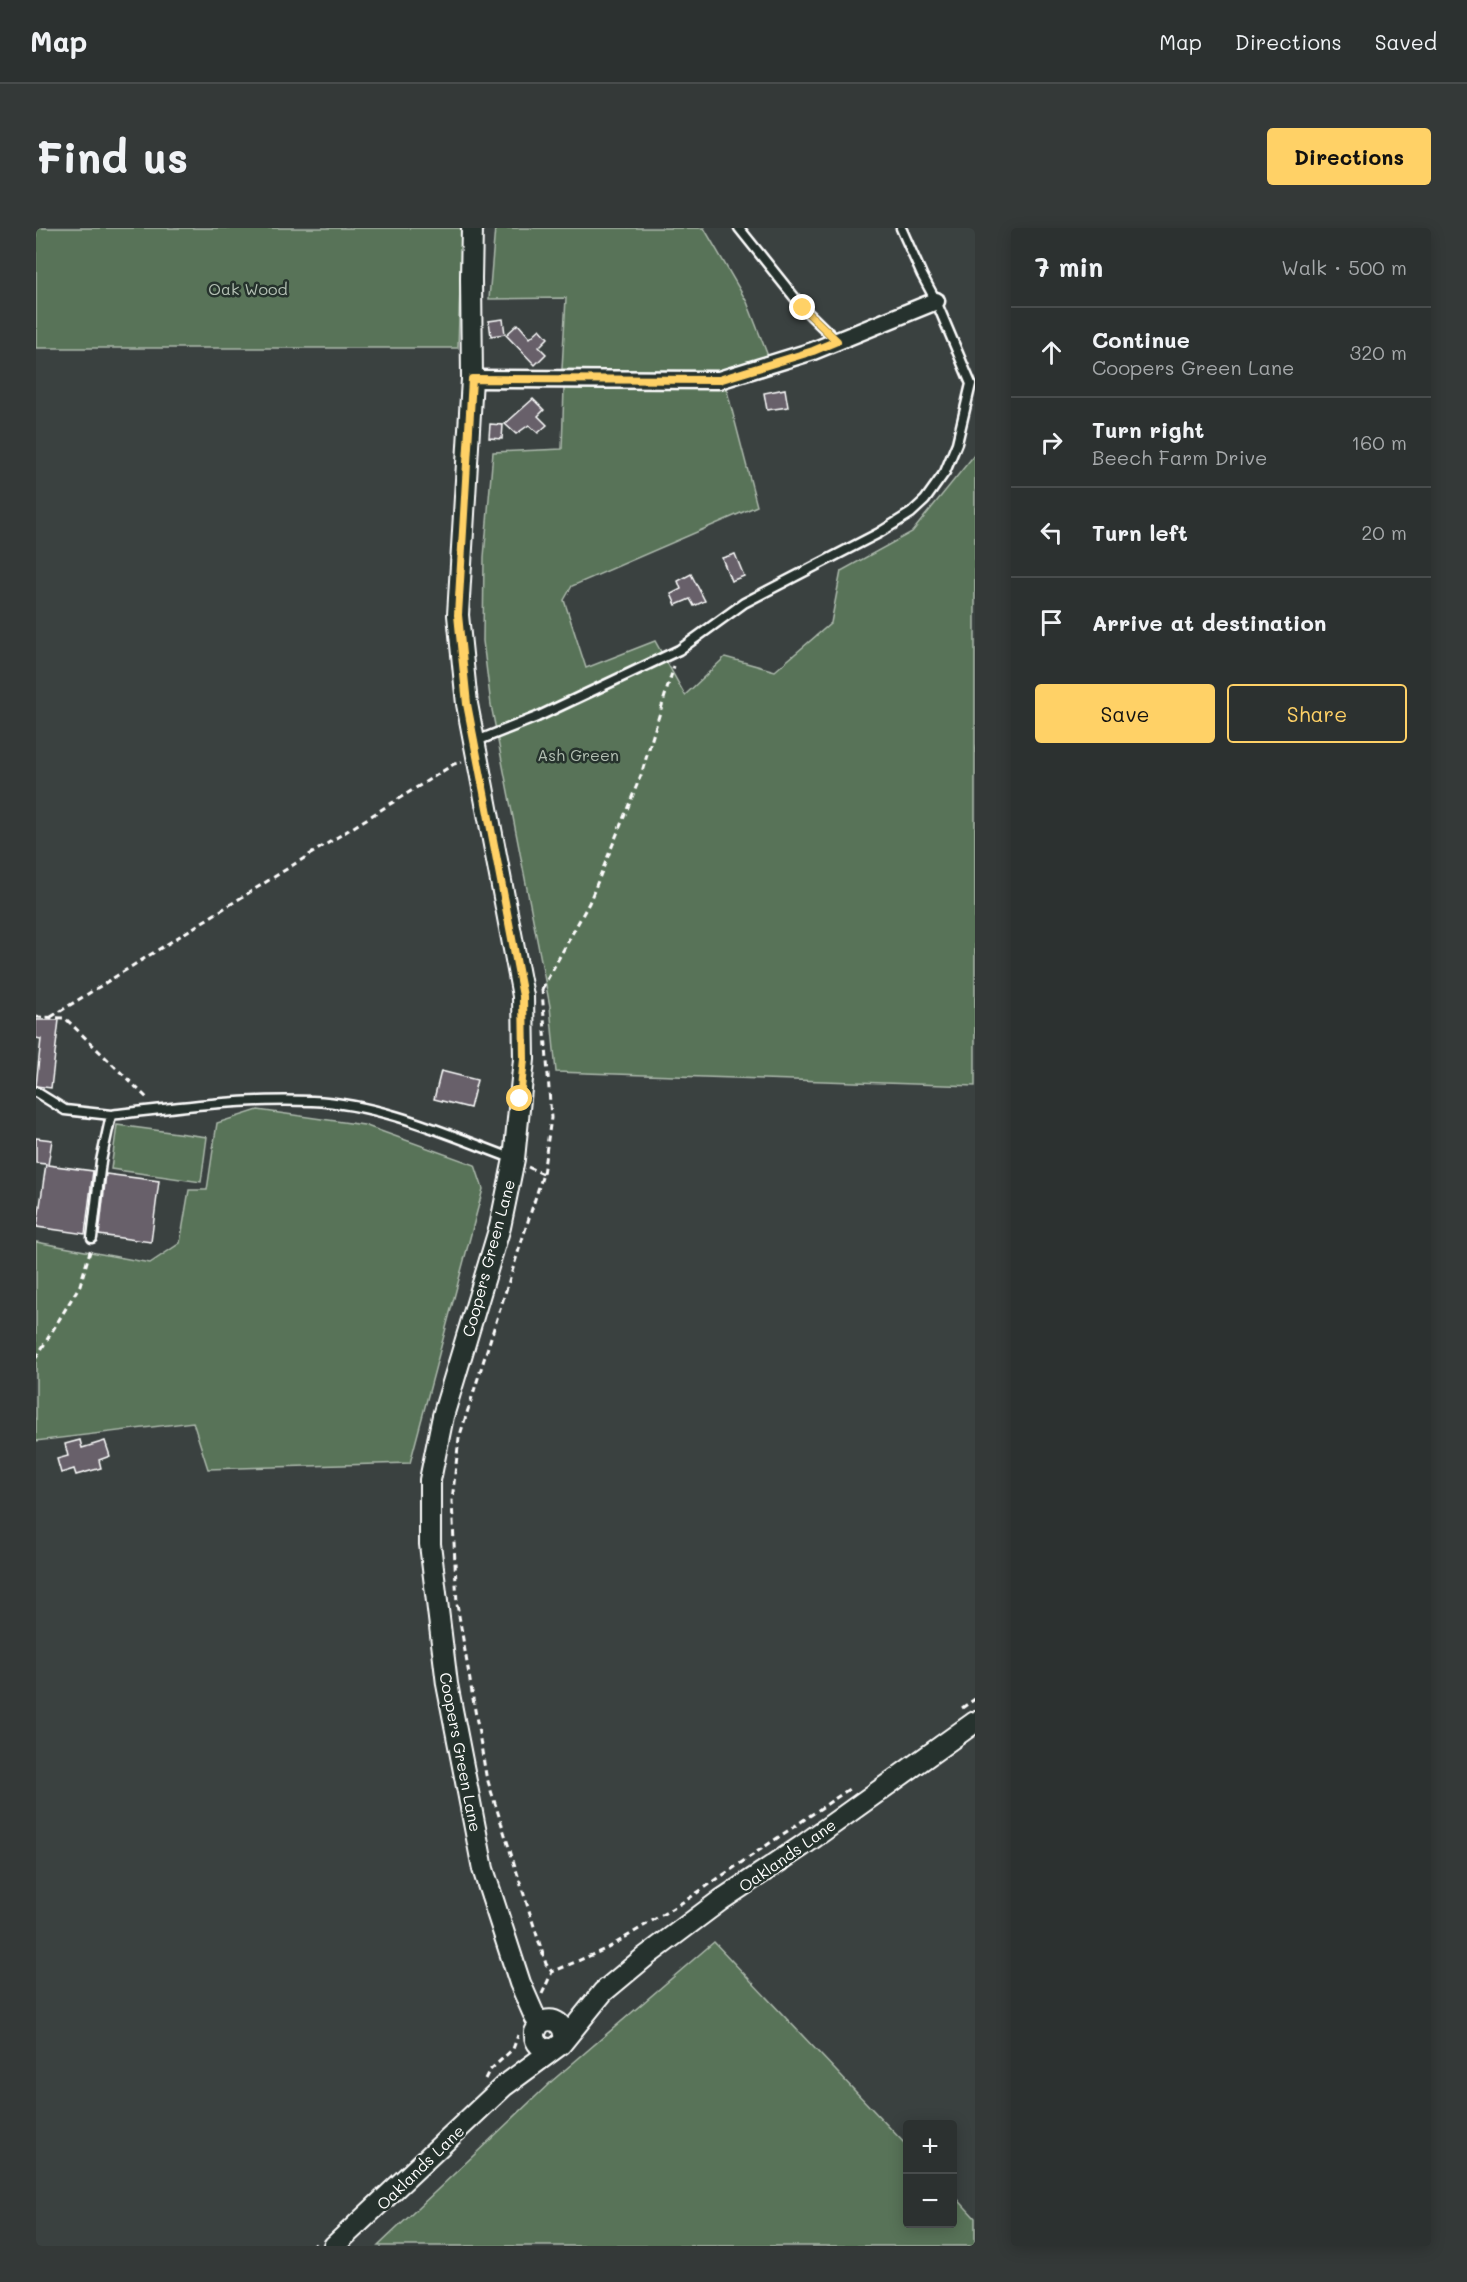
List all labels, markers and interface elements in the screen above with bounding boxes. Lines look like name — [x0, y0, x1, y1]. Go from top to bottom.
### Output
text: Map — [30, 23, 87, 59]
text: Map — [1159, 28, 1202, 55]
text: Directions — [1235, 28, 1342, 55]
text: Saved — [1375, 28, 1437, 55]
button: Directions — [1267, 128, 1431, 185]
text: Find us — [36, 129, 188, 184]
text: 7 min — [1035, 250, 1103, 284]
text: Walk · 500 m — [1281, 254, 1407, 280]
park label: Oak Wood — [208, 278, 288, 299]
route end — [789, 294, 815, 320]
text: Continue — [1092, 325, 1190, 354]
icon: ahead — [1035, 336, 1068, 369]
text: 320 m — [1349, 339, 1407, 365]
text: Coopers Green Lane — [1092, 354, 1294, 380]
text: Turn right — [1092, 415, 1204, 444]
icon: right — [1035, 426, 1068, 459]
text: 160 m — [1351, 429, 1407, 455]
text: Beech Farm Drive — [1092, 444, 1268, 470]
icon: left — [1035, 516, 1068, 549]
text: Turn left — [1092, 518, 1188, 547]
text: 20 m — [1361, 519, 1407, 545]
icon: arrive — [1035, 606, 1068, 639]
text: Arrive at destination — [1092, 608, 1327, 637]
button: Save — [1035, 684, 1215, 743]
button: Share — [1227, 684, 1407, 743]
park label: Ash Green — [537, 744, 619, 765]
route start — [506, 1085, 532, 1111]
street label: Coopers Green Lane — [457, 1177, 519, 1339]
street label: Coopers Green Lane — [435, 1671, 487, 1833]
street label: Oaklands Lane — [734, 1814, 840, 1896]
street label: Oaklands Lane — [372, 2120, 468, 2214]
map controls — [903, 2120, 957, 2228]
button: + — [903, 2120, 957, 2174]
button: − — [903, 2174, 957, 2228]

